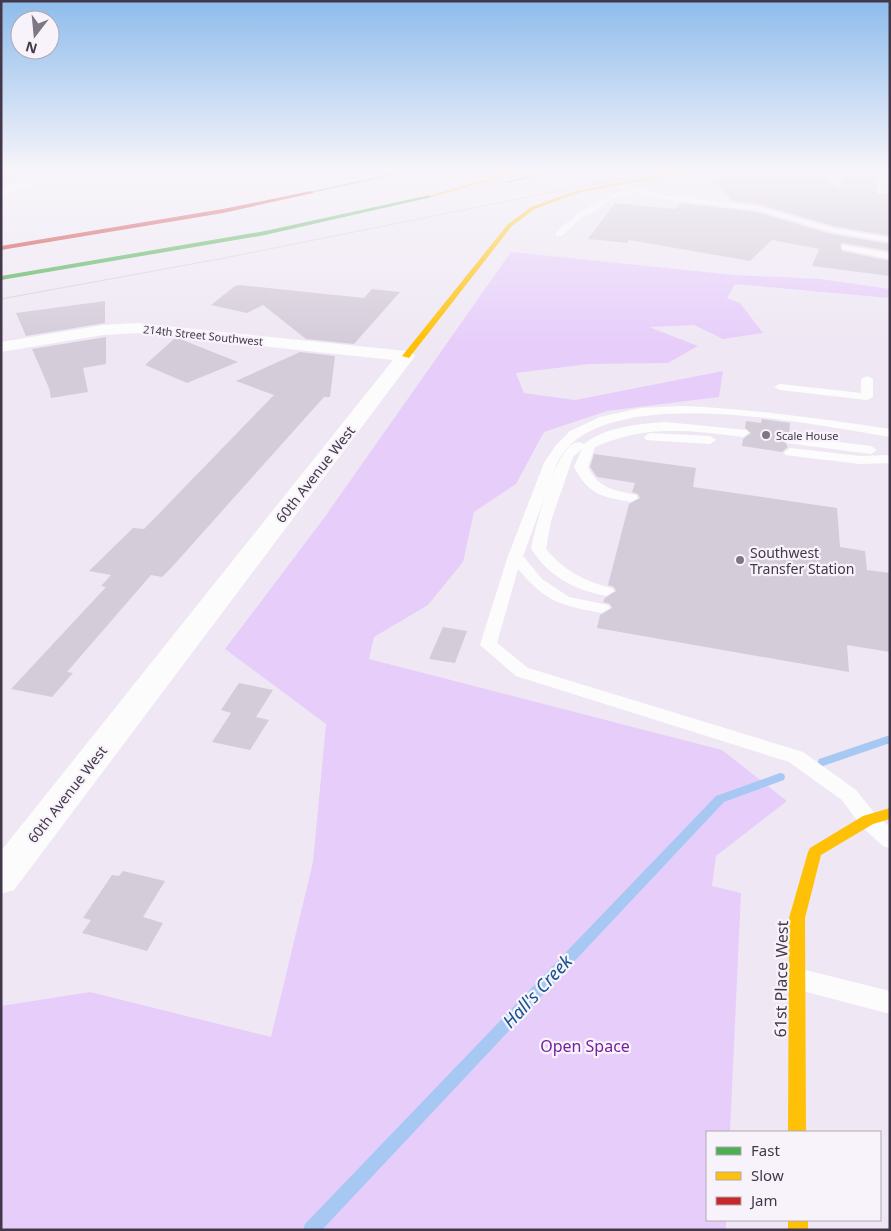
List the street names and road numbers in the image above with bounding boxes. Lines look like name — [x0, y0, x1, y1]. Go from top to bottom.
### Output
street label: 214th Street Southwest — [142, 321, 264, 349]
street label: 60th Avenue West — [271, 421, 359, 527]
street label: 60th Avenue West — [23, 741, 111, 847]
street label: 61st Place West — [769, 920, 793, 1037]

